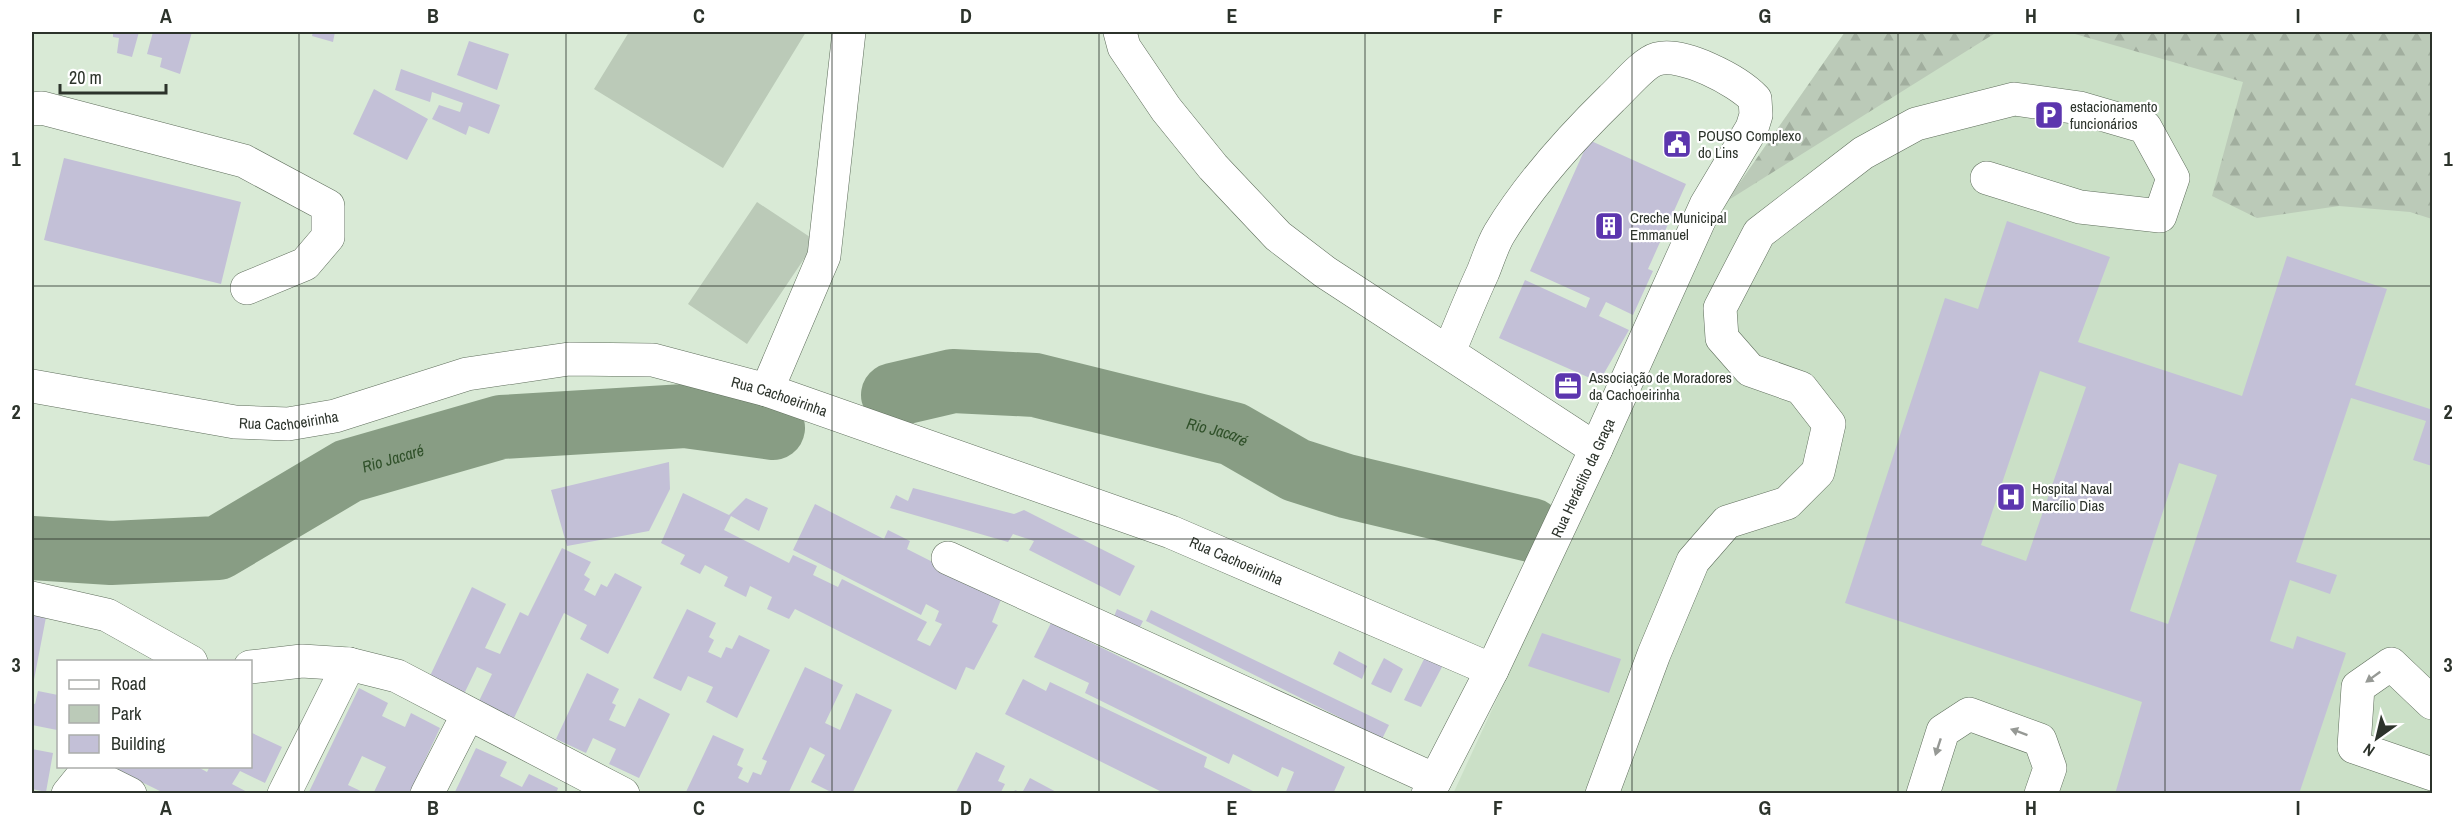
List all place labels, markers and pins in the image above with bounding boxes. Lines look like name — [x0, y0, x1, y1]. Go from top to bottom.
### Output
place label: estacionamento funcionários — [2070, 96, 2158, 134]
parking icon: estacionamento funcionários — [2033, 99, 2065, 131]
place label: POUSO Complexo do Lins — [1698, 125, 1801, 163]
public building icon: POUSO Complexo do Lins — [1661, 128, 1693, 160]
place label: Creche Municipal Emmanuel — [1630, 207, 1726, 245]
building icon: Creche Municipal Emmanuel — [1593, 210, 1625, 242]
place label: Associação de Moradores da Cachoeirinha — [1588, 367, 1732, 405]
office icon: Associação de Moradores da Cachoeirinha — [1552, 370, 1584, 402]
place label: Hospital Naval Marcílio Dias — [2032, 478, 2112, 516]
hospital icon: Hospital Naval Marcílio Dias — [1995, 481, 2027, 513]

